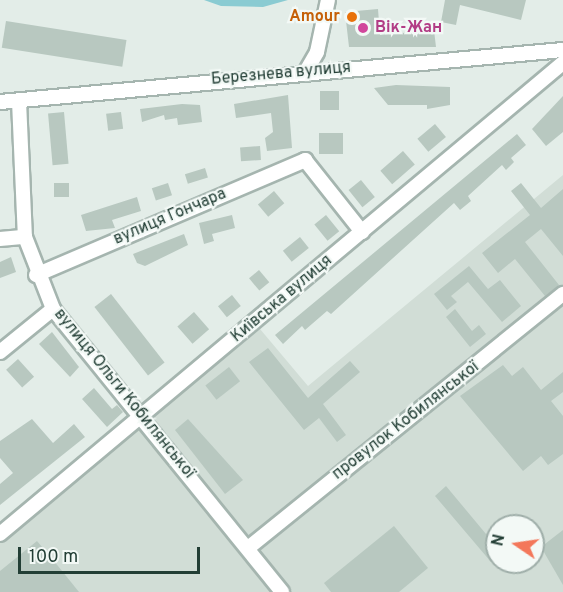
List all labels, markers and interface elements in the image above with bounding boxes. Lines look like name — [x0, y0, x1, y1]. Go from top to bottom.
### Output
place label: Amour — [289, 7, 340, 27]
marker: Amour — [345, 10, 359, 24]
place label: Вік-Жан — [375, 18, 442, 38]
marker: Вік-Жан — [356, 21, 370, 35]
street label: Березнева вулиця — [210, 58, 352, 90]
street label: вулиця Гончара — [111, 185, 229, 249]
street label: Київська вулиця — [228, 251, 336, 347]
street label: вулиця Ольги Кобилянської — [50, 305, 198, 483]
street label: провулок Кобилянської — [329, 358, 483, 484]
north arrow — [485, 514, 545, 574]
text: N — [488, 533, 510, 548]
scale bar — [21, 535, 202, 573]
text: 100 m — [29, 546, 78, 569]

